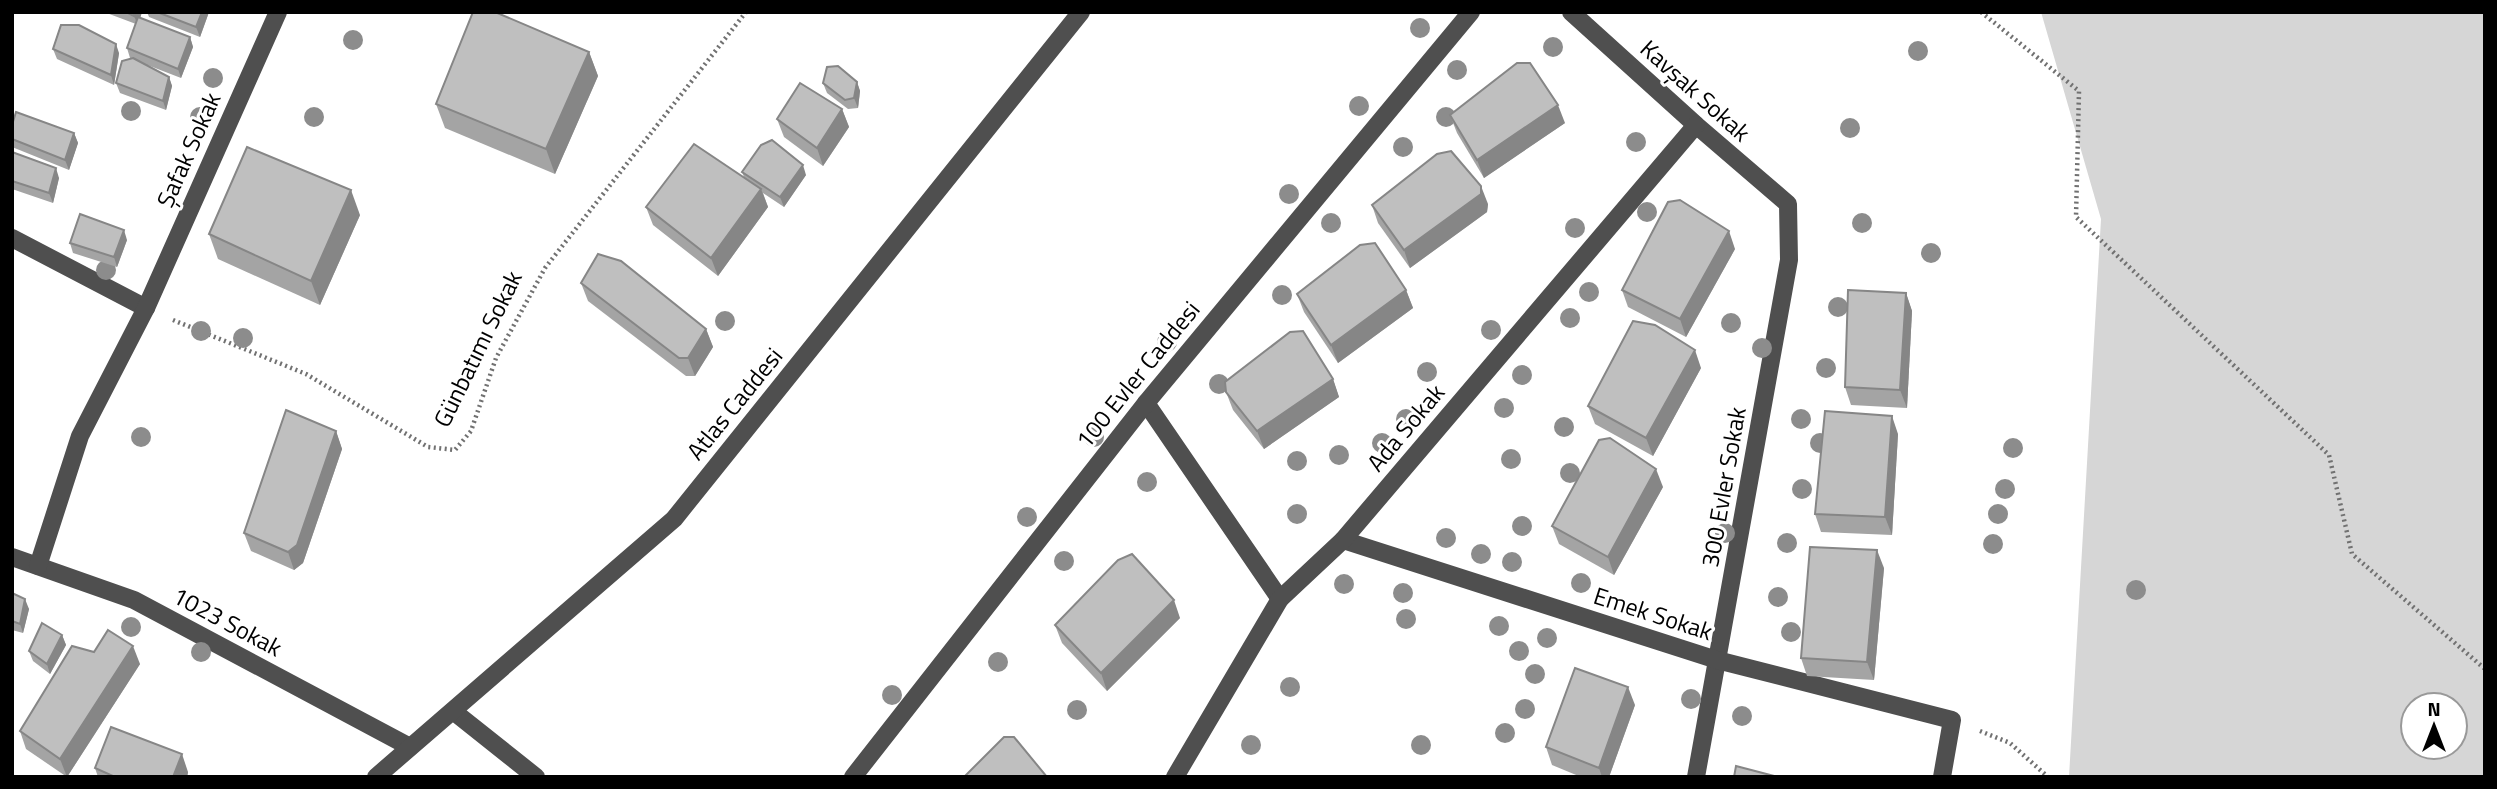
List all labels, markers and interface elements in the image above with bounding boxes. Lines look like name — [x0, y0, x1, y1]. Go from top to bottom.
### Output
street label: Kavşak Sokak — [1633, 31, 1759, 150]
street label: Şafak Sokak — [147, 86, 230, 213]
street label: Günbatımı Sokak — [424, 264, 531, 433]
street label: 100 Evler Caddesi — [1066, 293, 1208, 456]
street label: Atlas Caddesi — [678, 339, 791, 467]
street label: Ada Sokak — [1358, 375, 1453, 479]
street label: 300 Evler Sokak — [1691, 403, 1755, 570]
street label: 1023 Sokak — [166, 577, 289, 665]
street label: Emek Sokak — [1589, 577, 1718, 649]
north arrow — [2399, 691, 2469, 761]
text: N — [2427, 694, 2441, 723]

